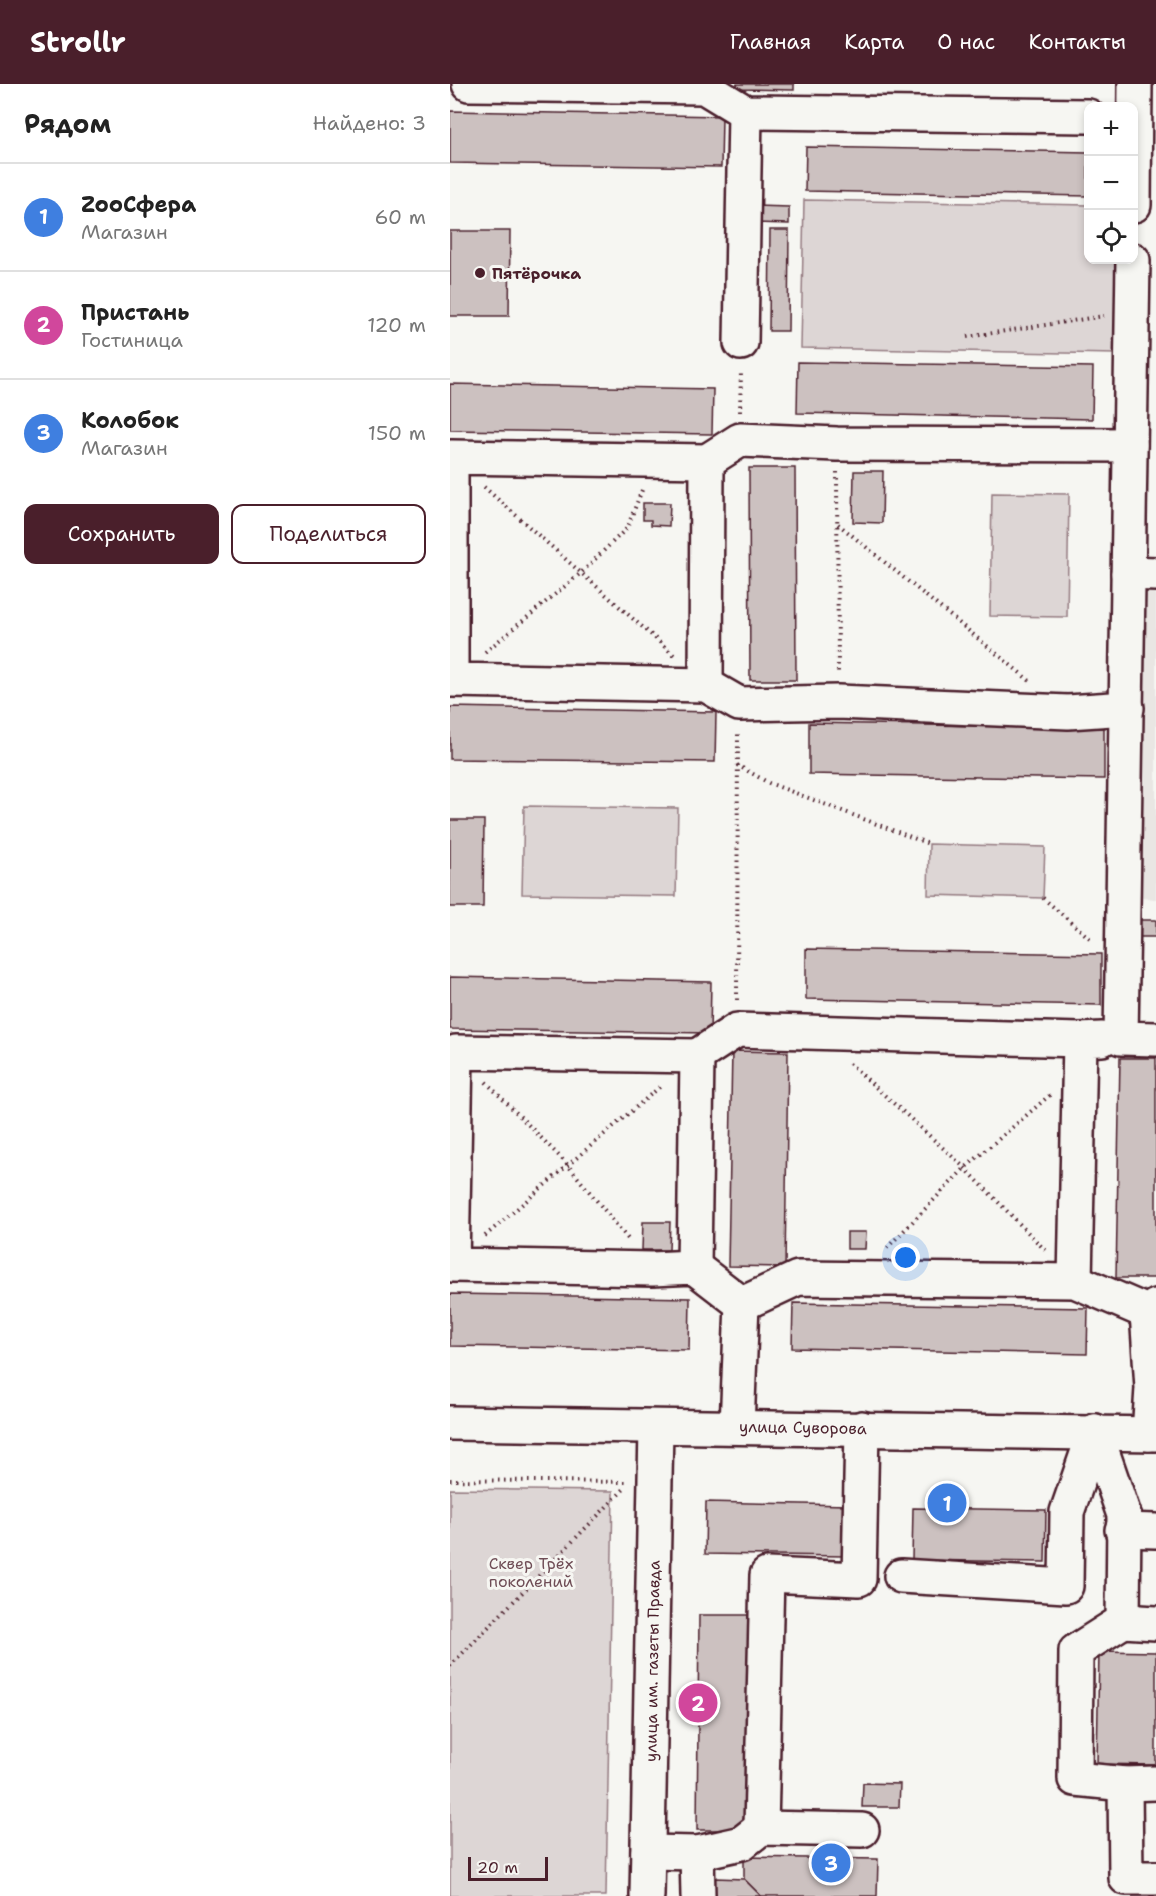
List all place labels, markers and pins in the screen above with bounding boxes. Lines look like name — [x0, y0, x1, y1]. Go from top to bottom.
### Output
place label: Пятёрочка — [492, 263, 581, 284]
marker: Пятёрочка — [473, 266, 487, 280]
pin: 1 — [928, 1480, 966, 1526]
pin: 2 — [678, 1680, 718, 1726]
pin: 3 — [812, 1840, 850, 1886]

